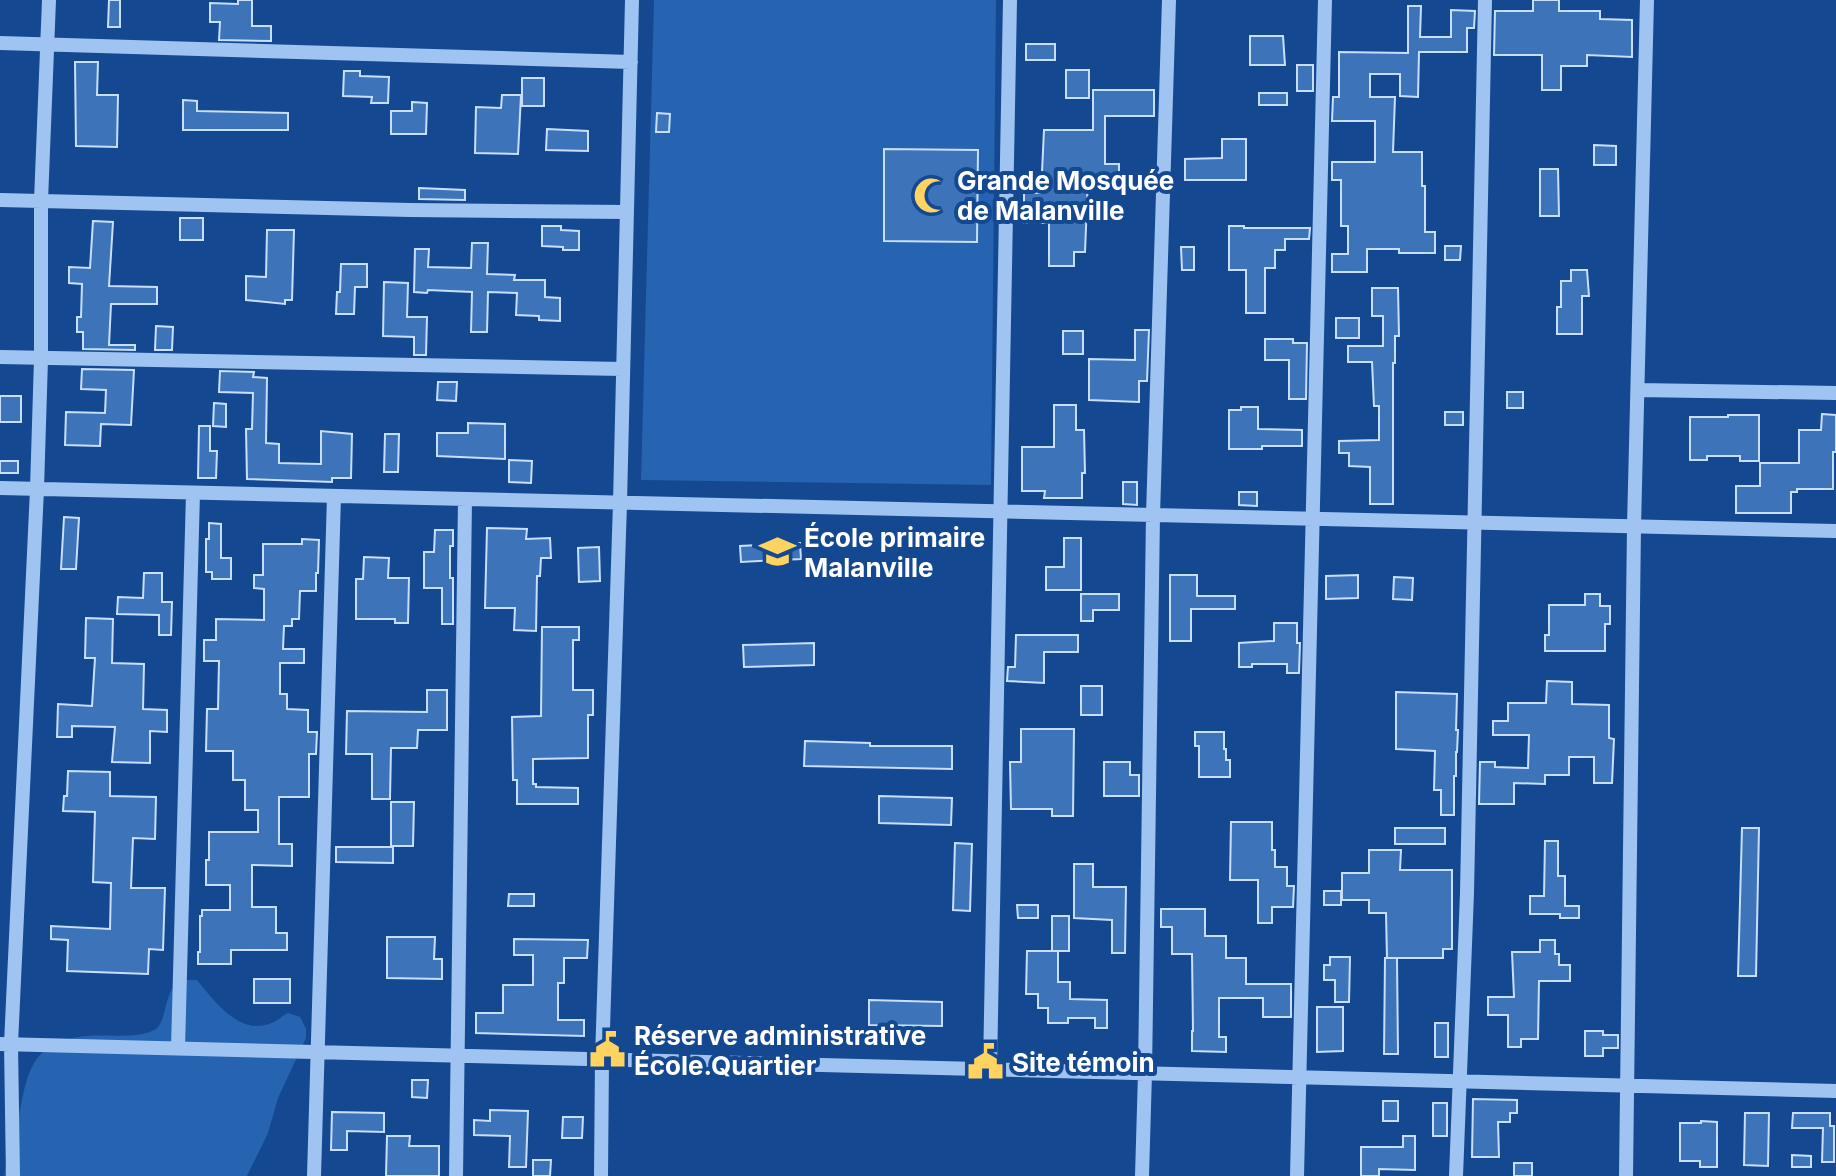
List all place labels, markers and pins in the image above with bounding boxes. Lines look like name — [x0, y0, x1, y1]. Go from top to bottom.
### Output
place label: Grande Mosquée de Malanville — [957, 165, 1174, 226]
mosque icon: Grande Mosquée de Malanville — [912, 176, 950, 214]
place label: École primaire Malanville — [804, 522, 985, 583]
school or university icon: École primaire Malanville — [759, 533, 797, 571]
place label: Réserve administrative École.Quartier — [634, 1020, 926, 1081]
public building icon: Réserve administrative École.Quartier — [589, 1031, 627, 1069]
public building icon: Site témoin — [967, 1043, 1005, 1081]
place label: Site témoin — [1012, 1047, 1155, 1078]

